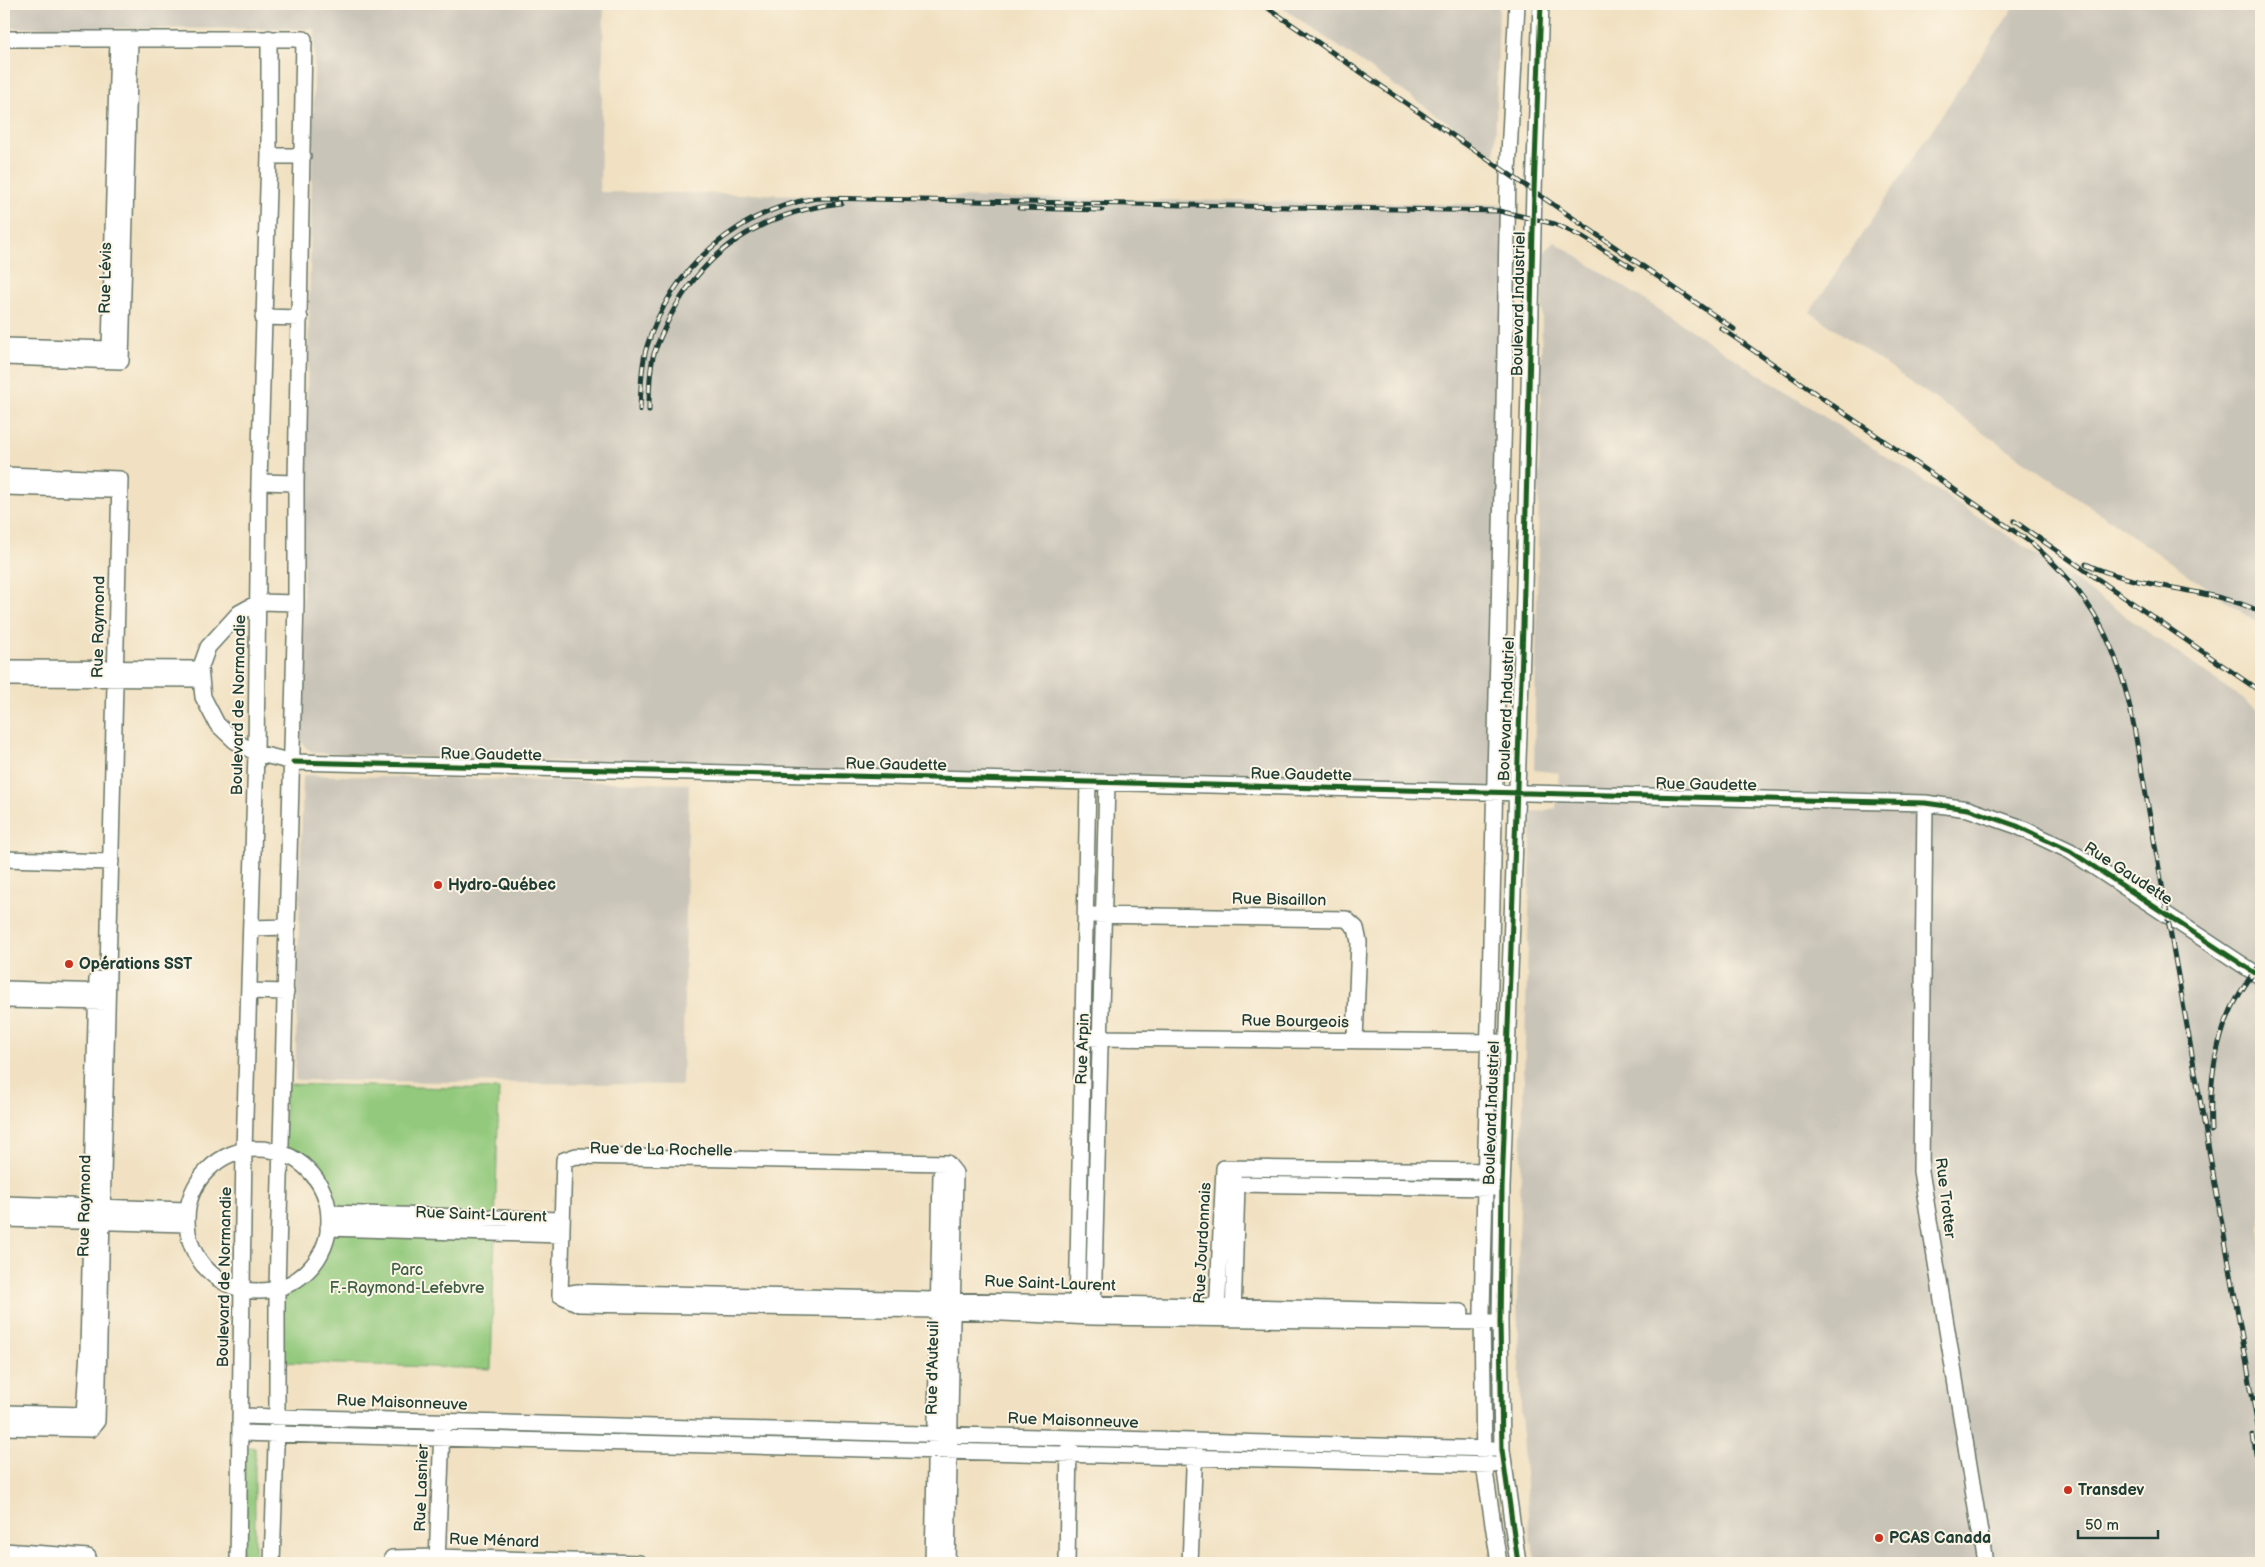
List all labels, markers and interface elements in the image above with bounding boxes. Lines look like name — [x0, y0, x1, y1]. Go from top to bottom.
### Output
street label: Boulevard Industriel — [1508, 232, 1530, 376]
street label: Rue Lévis — [96, 242, 116, 314]
street label: Rue Raymond — [89, 576, 109, 678]
street label: Boulevard de Normandie — [228, 614, 250, 796]
street label: Boulevard Industriel — [1495, 636, 1519, 782]
street label: Rue Gaudette — [440, 745, 542, 765]
street label: Rue Gaudette — [845, 755, 947, 775]
street label: Rue Gaudette — [1250, 765, 1352, 785]
street label: Rue Gaudette — [1655, 775, 1757, 795]
street label: Rue Gaudette — [2080, 838, 2176, 910]
place label: Hydro-Québec — [448, 876, 556, 895]
marker: Hydro-Québec — [432, 879, 444, 891]
street label: Rue Bisaillon — [1232, 890, 1326, 910]
place label: Opérations SST — [79, 955, 193, 974]
marker: Opérations SST — [63, 958, 75, 970]
street label: Rue Bourgeois — [1241, 1012, 1349, 1032]
street label: Rue Arpin — [1072, 1013, 1094, 1085]
street label: Boulevard Industriel — [1480, 1040, 1504, 1186]
street label: Rue de La Rochelle — [589, 1139, 733, 1161]
street label: Rue Raymond — [75, 1155, 95, 1257]
street label: Rue Trotter — [1931, 1156, 1959, 1240]
street label: Rue Jourdonnais — [1190, 1182, 1216, 1304]
street label: Boulevard de Normandie — [214, 1186, 236, 1368]
street label: Rue Saint-Laurent — [415, 1203, 547, 1227]
park label: Parc F.-Raymond-Lefebvre — [330, 1261, 485, 1298]
street label: Rue Saint-Laurent — [984, 1272, 1116, 1296]
street label: Rue d'Auteuil — [923, 1321, 943, 1415]
street label: Rue Maisonneuve — [336, 1391, 468, 1415]
street label: Rue Maisonneuve — [1007, 1409, 1139, 1433]
street label: Rue Lasnier — [411, 1444, 433, 1532]
place label: Transdev — [2078, 1481, 2145, 1500]
marker: Transdev — [2062, 1484, 2074, 1496]
scale bar — [2078, 1507, 2158, 1539]
text: 50 m — [2085, 1516, 2119, 1535]
place label: PCAS Canada — [1889, 1529, 1991, 1548]
street label: Rue Ménard — [449, 1530, 539, 1552]
marker: PCAS Canada — [1873, 1532, 1885, 1544]

